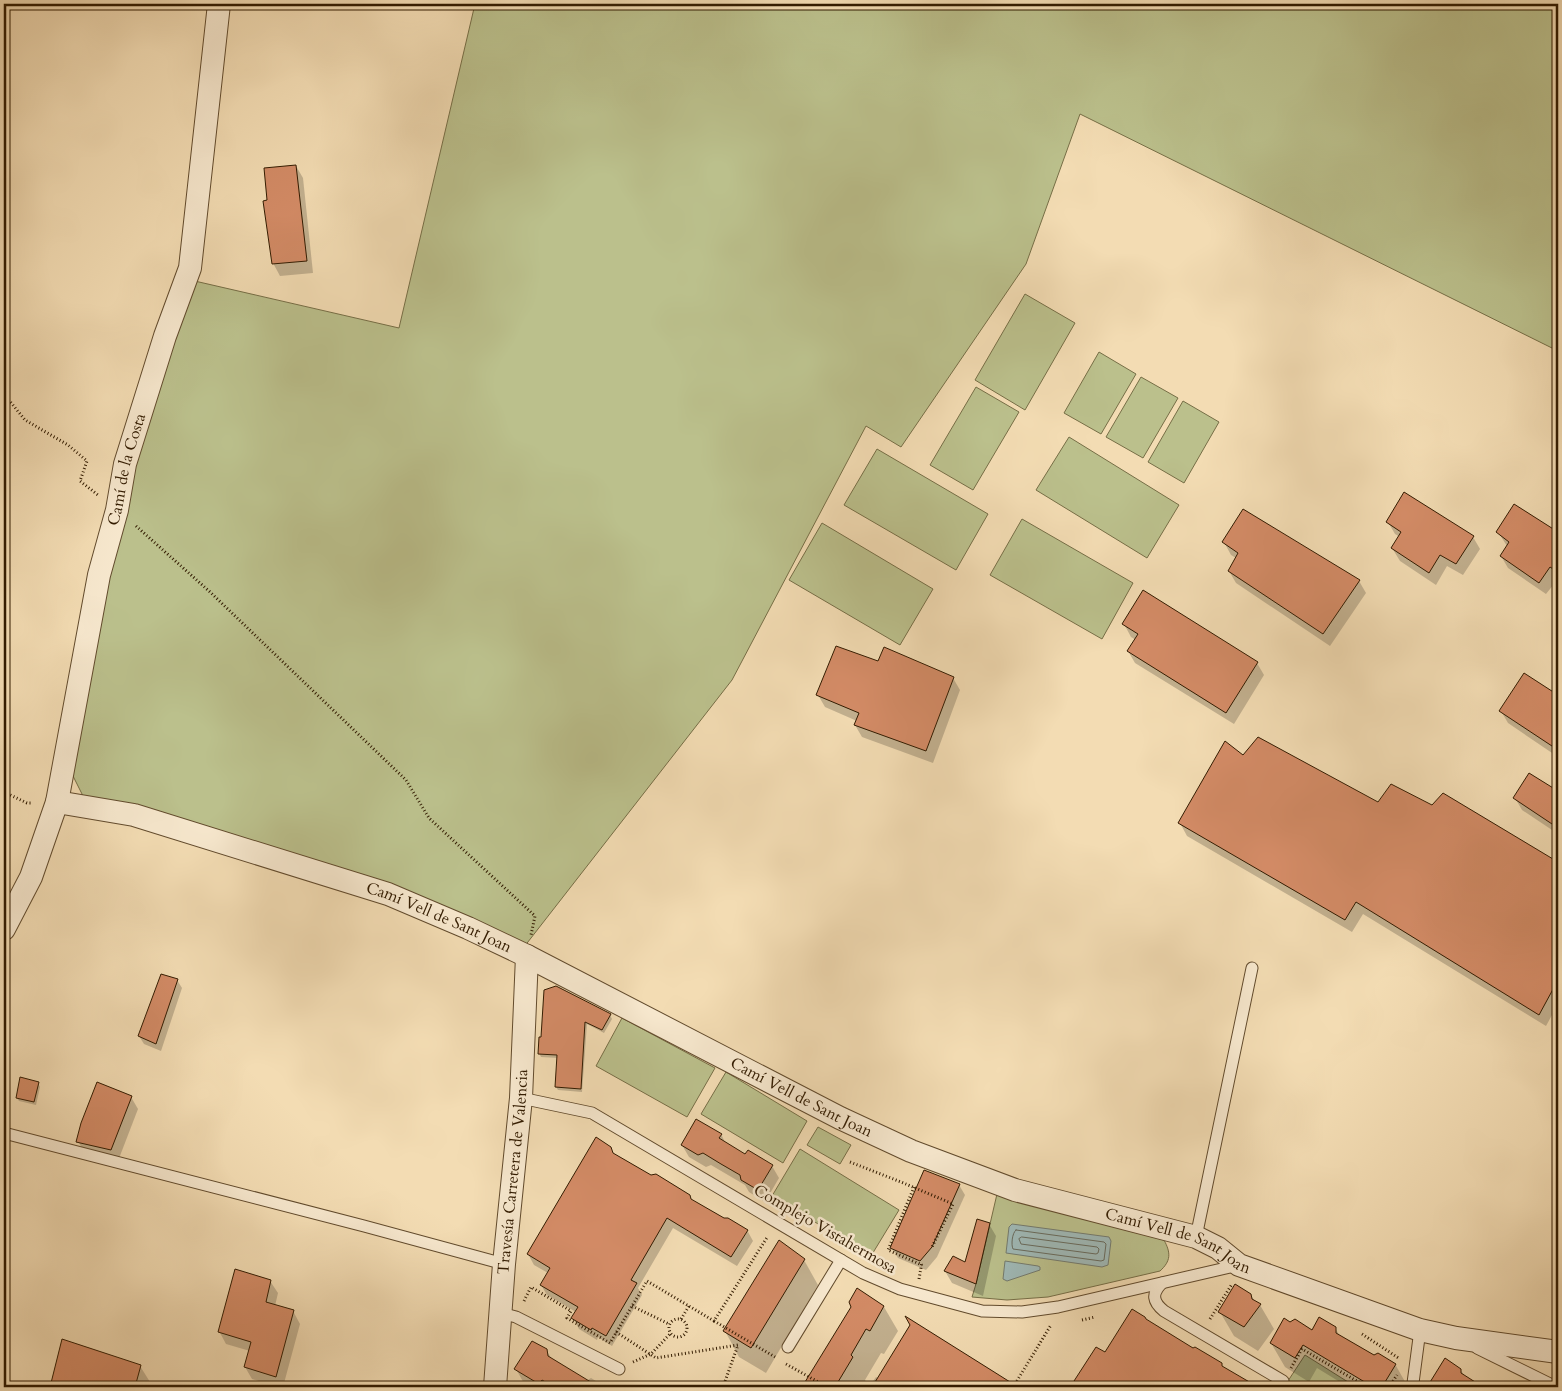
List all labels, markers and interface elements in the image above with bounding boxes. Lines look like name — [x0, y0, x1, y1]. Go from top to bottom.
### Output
street label: Camí de la Costa — [102, 410, 151, 528]
street label: Camí Vell de Sant Joan — [363, 877, 515, 958]
street label: Camí Vell de Sant Joan — [727, 1052, 876, 1143]
street label: Travesía Carretera de Valencia — [492, 1069, 533, 1275]
street label: Complejo Vistahermosa — [750, 1179, 901, 1279]
street label: Camí Vell de Sant Joan — [1103, 1203, 1254, 1279]

